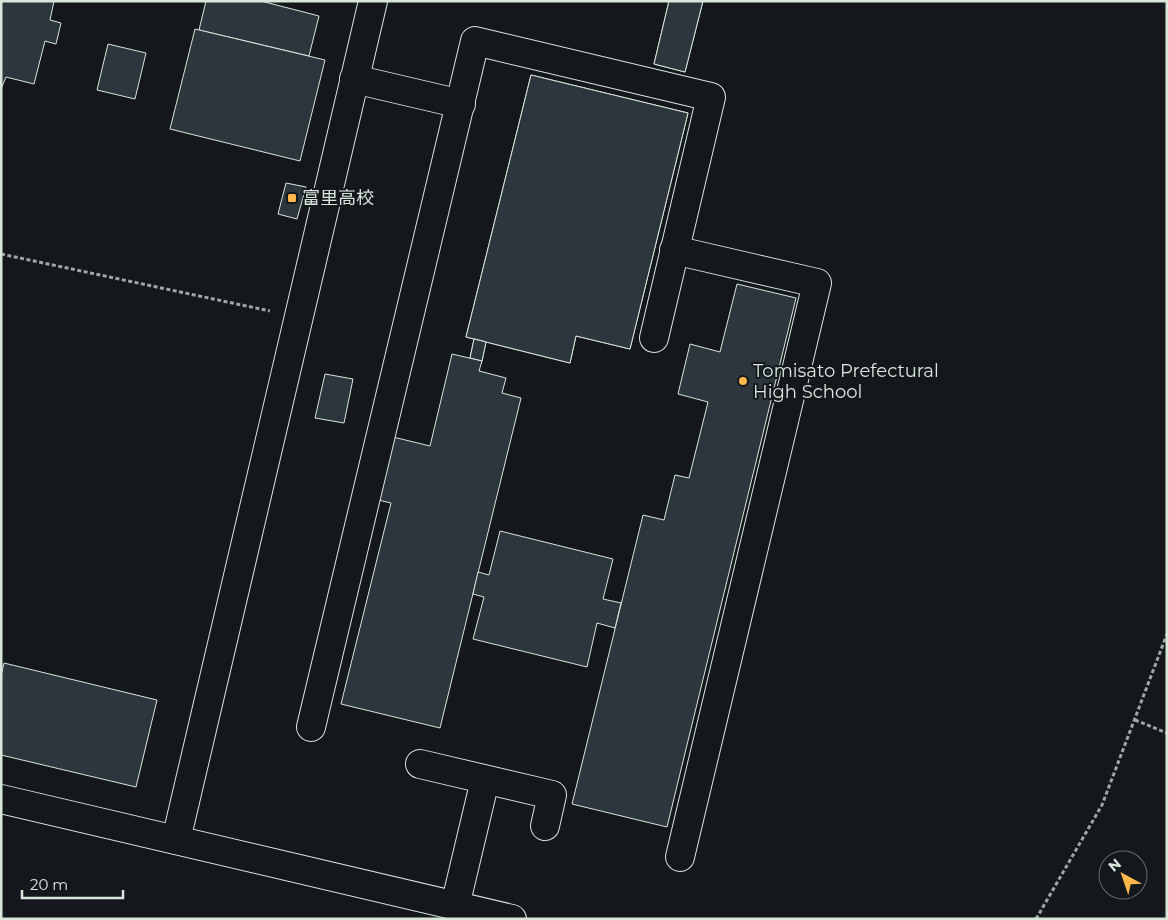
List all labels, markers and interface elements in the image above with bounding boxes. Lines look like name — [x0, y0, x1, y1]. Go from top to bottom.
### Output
place label: 富里高校 — [302, 187, 374, 209]
marker: 富里高校 — [286, 192, 298, 204]
place label: Tomisato Prefectural High School — [753, 360, 939, 403]
marker: Tomisato Prefectural High School — [737, 375, 749, 387]
north arrow — [1098, 850, 1148, 900]
text: N — [1105, 855, 1125, 876]
scale bar — [22, 868, 124, 900]
text: 20 m — [30, 875, 68, 894]

